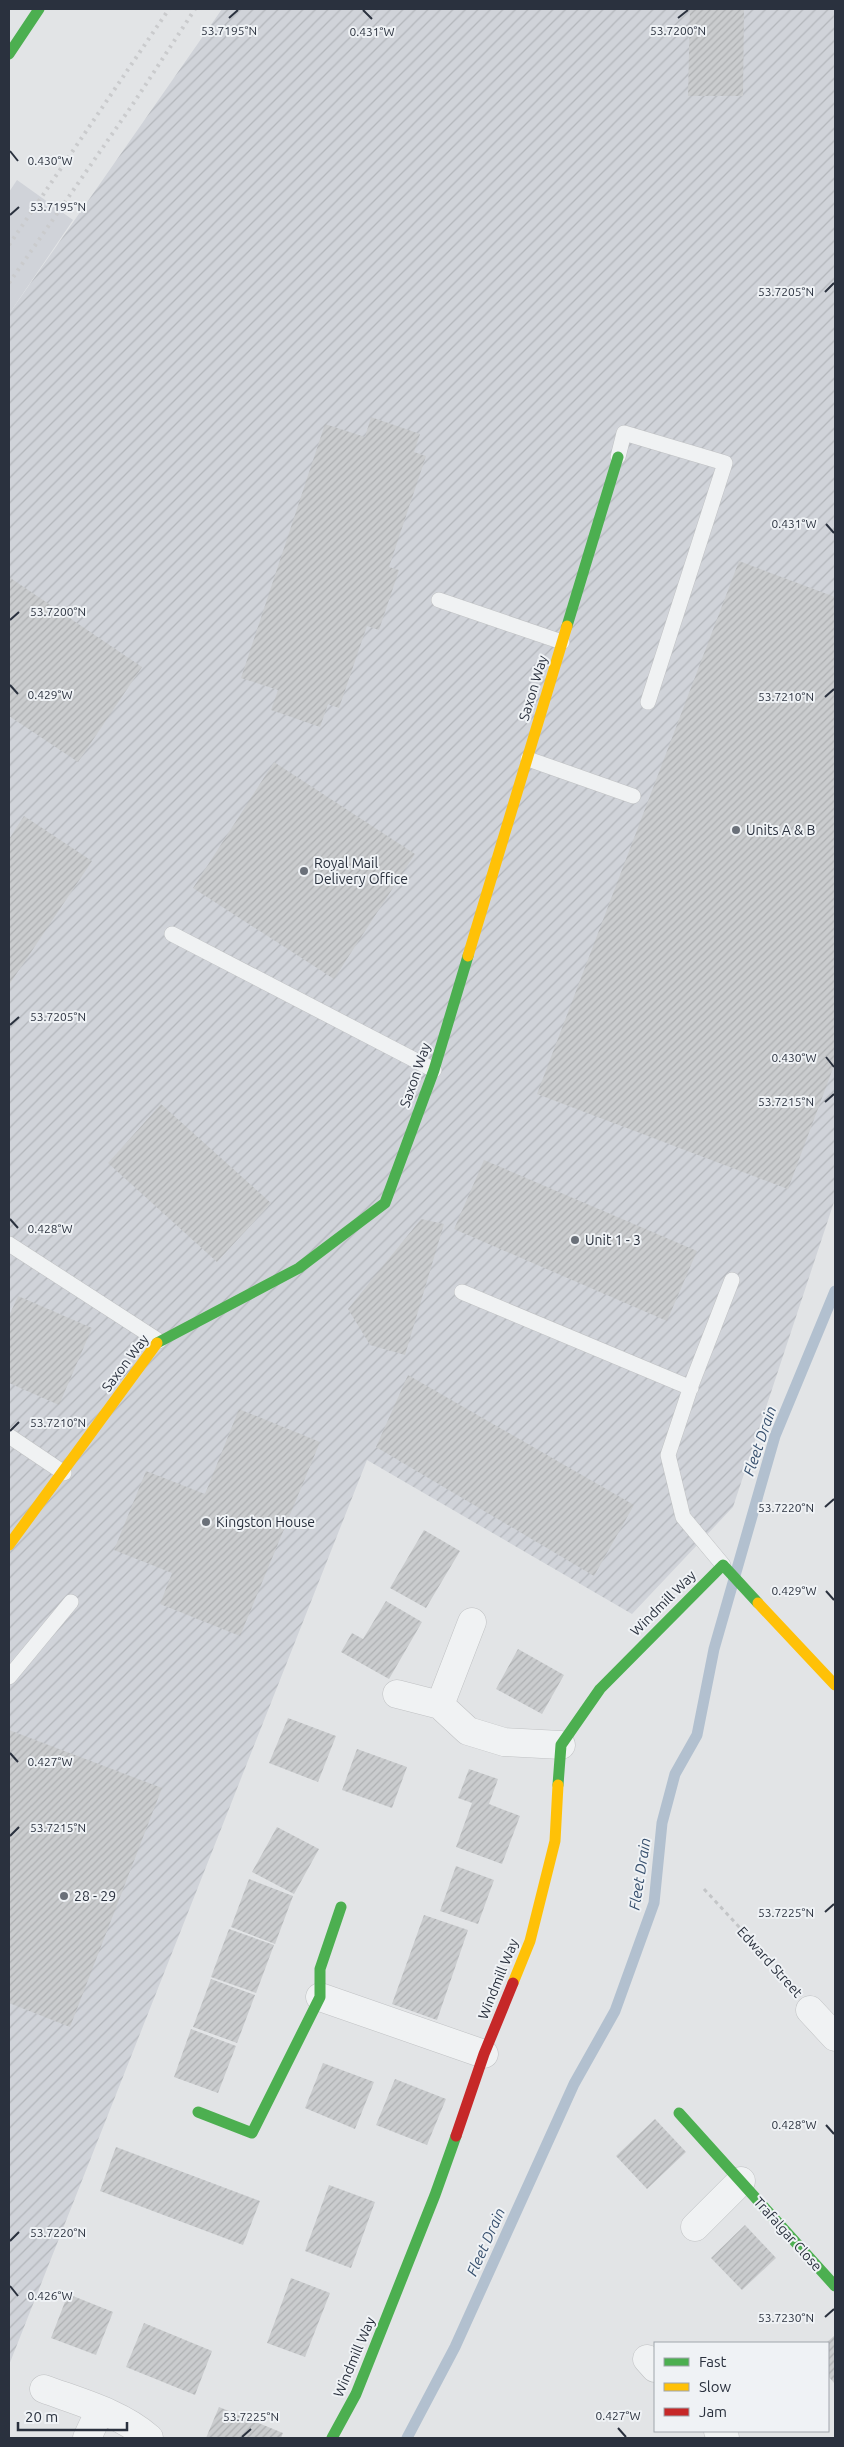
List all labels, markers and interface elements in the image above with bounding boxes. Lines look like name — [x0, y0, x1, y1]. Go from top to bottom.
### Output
text: 53.7195°N — [201, 24, 257, 37]
text: 53.7200°N — [650, 24, 706, 37]
text: 0.431°W — [350, 25, 395, 38]
text: 0.430°W — [28, 154, 73, 167]
text: 53.7195°N — [30, 200, 86, 213]
text: 53.7205°N — [758, 285, 814, 298]
text: 0.431°W — [772, 517, 817, 530]
text: 53.7200°N — [30, 605, 86, 618]
street label: Saxon Way — [515, 653, 551, 723]
text: 0.429°W — [28, 688, 73, 701]
text: 53.7210°N — [758, 690, 814, 703]
place label: Units A & B — [746, 822, 815, 838]
marker: Units A & B — [730, 824, 742, 836]
place label: Royal Mail Delivery Office — [314, 855, 408, 887]
marker: Royal Mail Delivery Office — [298, 865, 310, 877]
text: 53.7205°N — [30, 1010, 86, 1023]
street label: Saxon Way — [396, 1040, 434, 1109]
text: 0.430°W — [772, 1051, 817, 1064]
text: 53.7215°N — [758, 1095, 814, 1108]
text: 0.428°W — [28, 1222, 73, 1235]
place label: Unit 1 - 3 — [585, 1232, 641, 1248]
marker: Unit 1 - 3 — [569, 1234, 581, 1246]
street label: Saxon Way — [98, 1331, 152, 1395]
water label: Fleet Drain — [740, 1404, 779, 1478]
text: 53.7210°N — [30, 1416, 86, 1429]
text: 53.7220°N — [758, 1501, 814, 1514]
place label: Kingston House — [216, 1514, 315, 1530]
marker: Kingston House — [200, 1516, 212, 1528]
street label: Windmill Way — [627, 1567, 699, 1639]
text: 0.429°W — [772, 1584, 817, 1597]
text: 0.427°W — [28, 1755, 73, 1768]
text: 53.7215°N — [30, 1821, 86, 1834]
water label: Fleet Drain — [625, 1837, 654, 1911]
place label: 28 - 29 — [74, 1888, 116, 1904]
marker: 28 - 29 — [58, 1890, 70, 1902]
text: 53.7225°N — [758, 1906, 814, 1919]
street label: Edward Street — [734, 1923, 806, 2001]
street label: Windmill Way — [475, 1936, 522, 2022]
text: 0.428°W — [772, 2118, 817, 2131]
street label: Trafalgar Close — [751, 2194, 825, 2274]
water label: Fleet Drain — [463, 2205, 508, 2278]
text: 53.7220°N — [30, 2226, 86, 2239]
text: 0.426°W — [28, 2289, 73, 2302]
text: 53.7230°N — [758, 2311, 814, 2324]
street label: Windmill Way — [330, 2314, 378, 2399]
legend — [654, 2342, 829, 2432]
text: Fast — [699, 2353, 727, 2370]
text: Slow — [699, 2378, 732, 2395]
scale bar — [18, 2400, 126, 2432]
text: Jam — [699, 2403, 727, 2420]
text: 20 m — [25, 2408, 58, 2425]
text: 0.427°W — [596, 2409, 641, 2422]
text: 53.7225°N — [223, 2410, 279, 2423]

